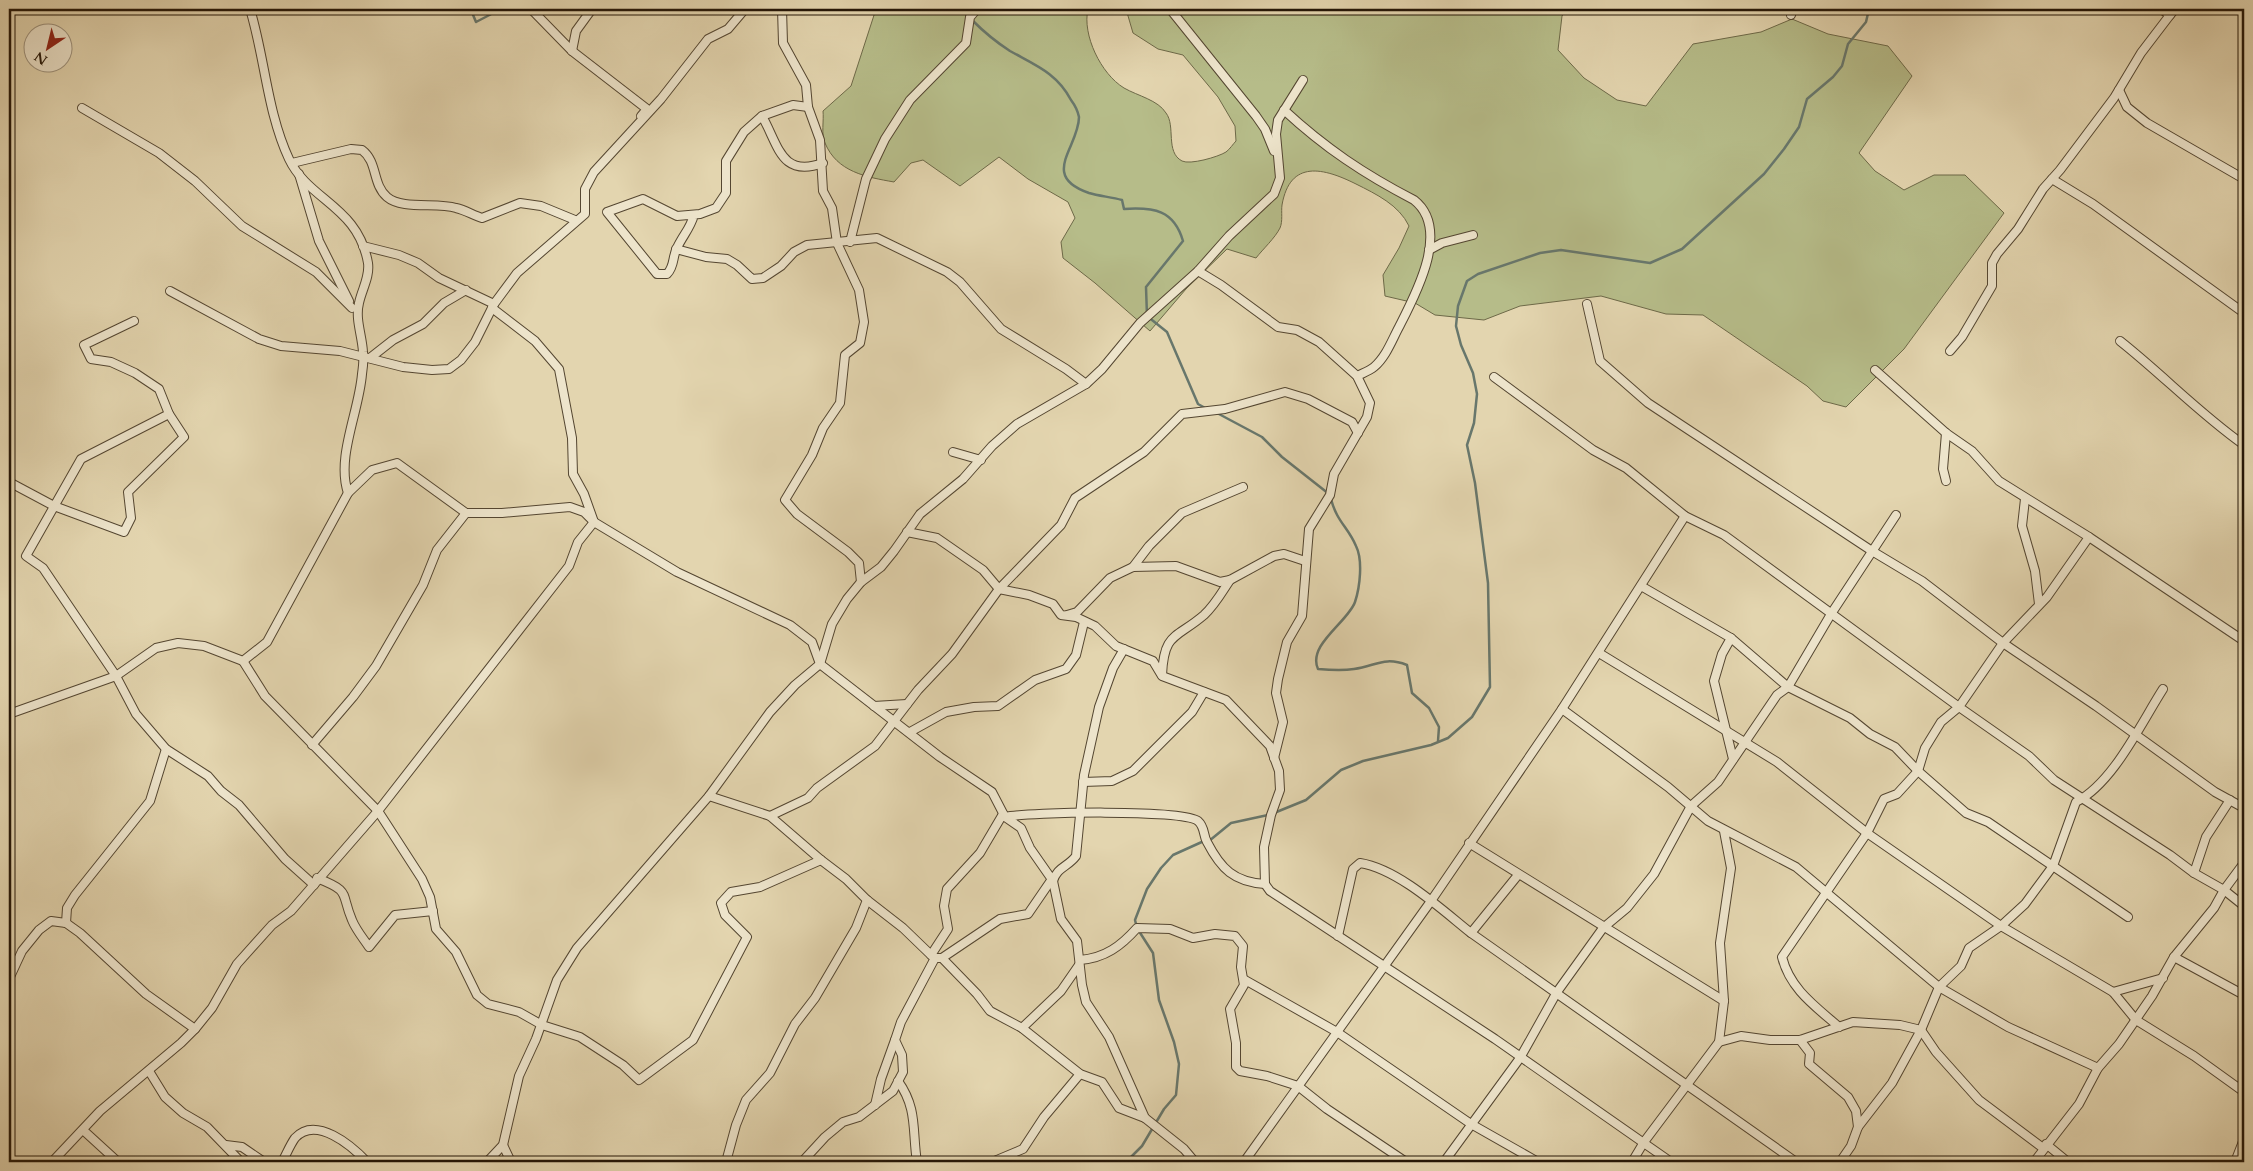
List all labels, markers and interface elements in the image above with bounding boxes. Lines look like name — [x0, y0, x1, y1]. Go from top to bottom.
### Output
north arrow — [22, 22, 72, 72]
text: N — [30, 47, 51, 70]

